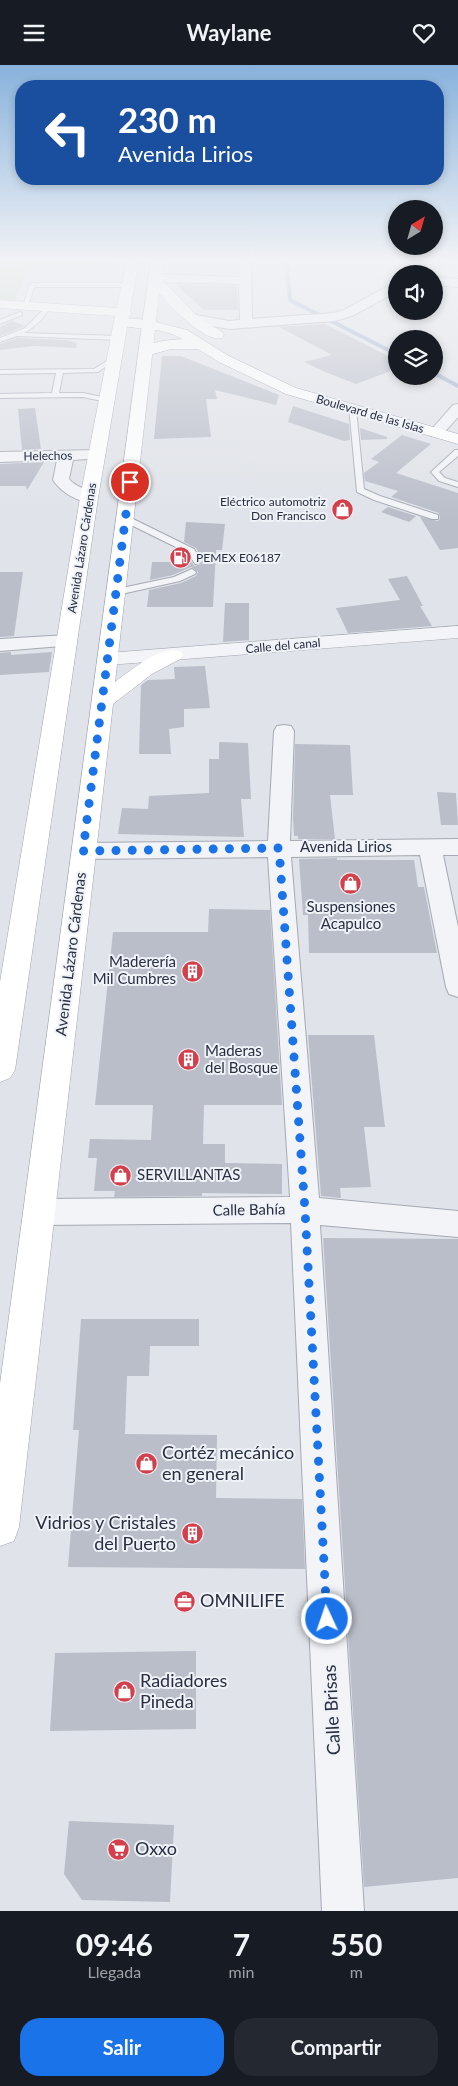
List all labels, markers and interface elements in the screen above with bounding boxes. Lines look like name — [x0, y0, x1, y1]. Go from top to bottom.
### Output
icon: menu — [20, 19, 48, 47]
text: Waylane — [186, 19, 272, 46]
icon: heart — [410, 19, 438, 47]
text: 230 m — [118, 98, 217, 140]
icon: left — [35, 100, 100, 165]
text: Avenida Lirios — [118, 140, 253, 167]
north arrow — [388, 200, 442, 255]
map controls — [388, 200, 443, 385]
button: sound — [388, 265, 443, 320]
button: layers — [388, 330, 443, 385]
street label: Boulevard de las Islas — [314, 391, 426, 436]
street label: Helechos — [23, 448, 73, 463]
pin — [109, 461, 151, 503]
icon: arrive — [116, 468, 144, 496]
street label: Avenida Lázaro Cárdenas — [64, 482, 99, 614]
place label: Eléctrico automotriz Don Francisco — [220, 494, 327, 523]
shop icon: Eléctrico automotriz Don Francisco — [330, 497, 354, 521]
fuel station icon: PEMEX E06187 — [168, 546, 192, 570]
place label: PEMEX E06187 — [196, 550, 281, 565]
street label: Calle del canal — [245, 635, 321, 656]
street label: Avenida Lirios — [300, 837, 392, 855]
street label: Avenida Lázaro Cárdenas — [51, 871, 89, 1037]
shop icon: Suspensiones Acapulco — [339, 872, 363, 896]
place label: Suspensiones Acapulco — [307, 897, 395, 932]
place label: Maderería Mil Cumbres — [93, 952, 176, 987]
building icon: Maderería Mil Cumbres — [180, 959, 204, 983]
place label: Maderas del Bosque — [205, 1041, 278, 1076]
building icon: Maderas del Bosque — [177, 1048, 201, 1072]
shop icon: SERVILLANTAS — [109, 1163, 133, 1187]
place label: SERVILLANTAS — [137, 1165, 240, 1183]
street label: Calle Bahía — [212, 1199, 286, 1219]
place label: Cortéz mecánico en general — [162, 1441, 294, 1484]
shop icon: Cortéz mecánico en general — [134, 1451, 158, 1475]
place label: Vidrios y Cristales del Puerto — [35, 1511, 176, 1554]
building icon: Vidrios y Cristales del Puerto — [180, 1521, 204, 1545]
office icon: OMNILIFE — [172, 1589, 196, 1613]
place label: OMNILIFE — [200, 1589, 285, 1611]
position arrow — [300, 1592, 352, 1644]
street label: Calle Brisas — [318, 1664, 344, 1756]
place label: Radiadores Pineda — [140, 1669, 227, 1712]
shop icon: Radiadores Pineda — [112, 1679, 136, 1703]
supermarket icon: Oxxo — [107, 1837, 131, 1861]
place label: Oxxo — [135, 1837, 177, 1859]
text: 09:46 — [76, 1926, 153, 1962]
text: 7 — [233, 1926, 250, 1962]
text: 550 — [330, 1926, 382, 1962]
text: Llegada — [87, 1962, 141, 1981]
text: min — [229, 1962, 255, 1981]
text: m — [350, 1962, 363, 1981]
button: Salir — [20, 2018, 224, 2076]
button: Compartir — [234, 2018, 438, 2076]

